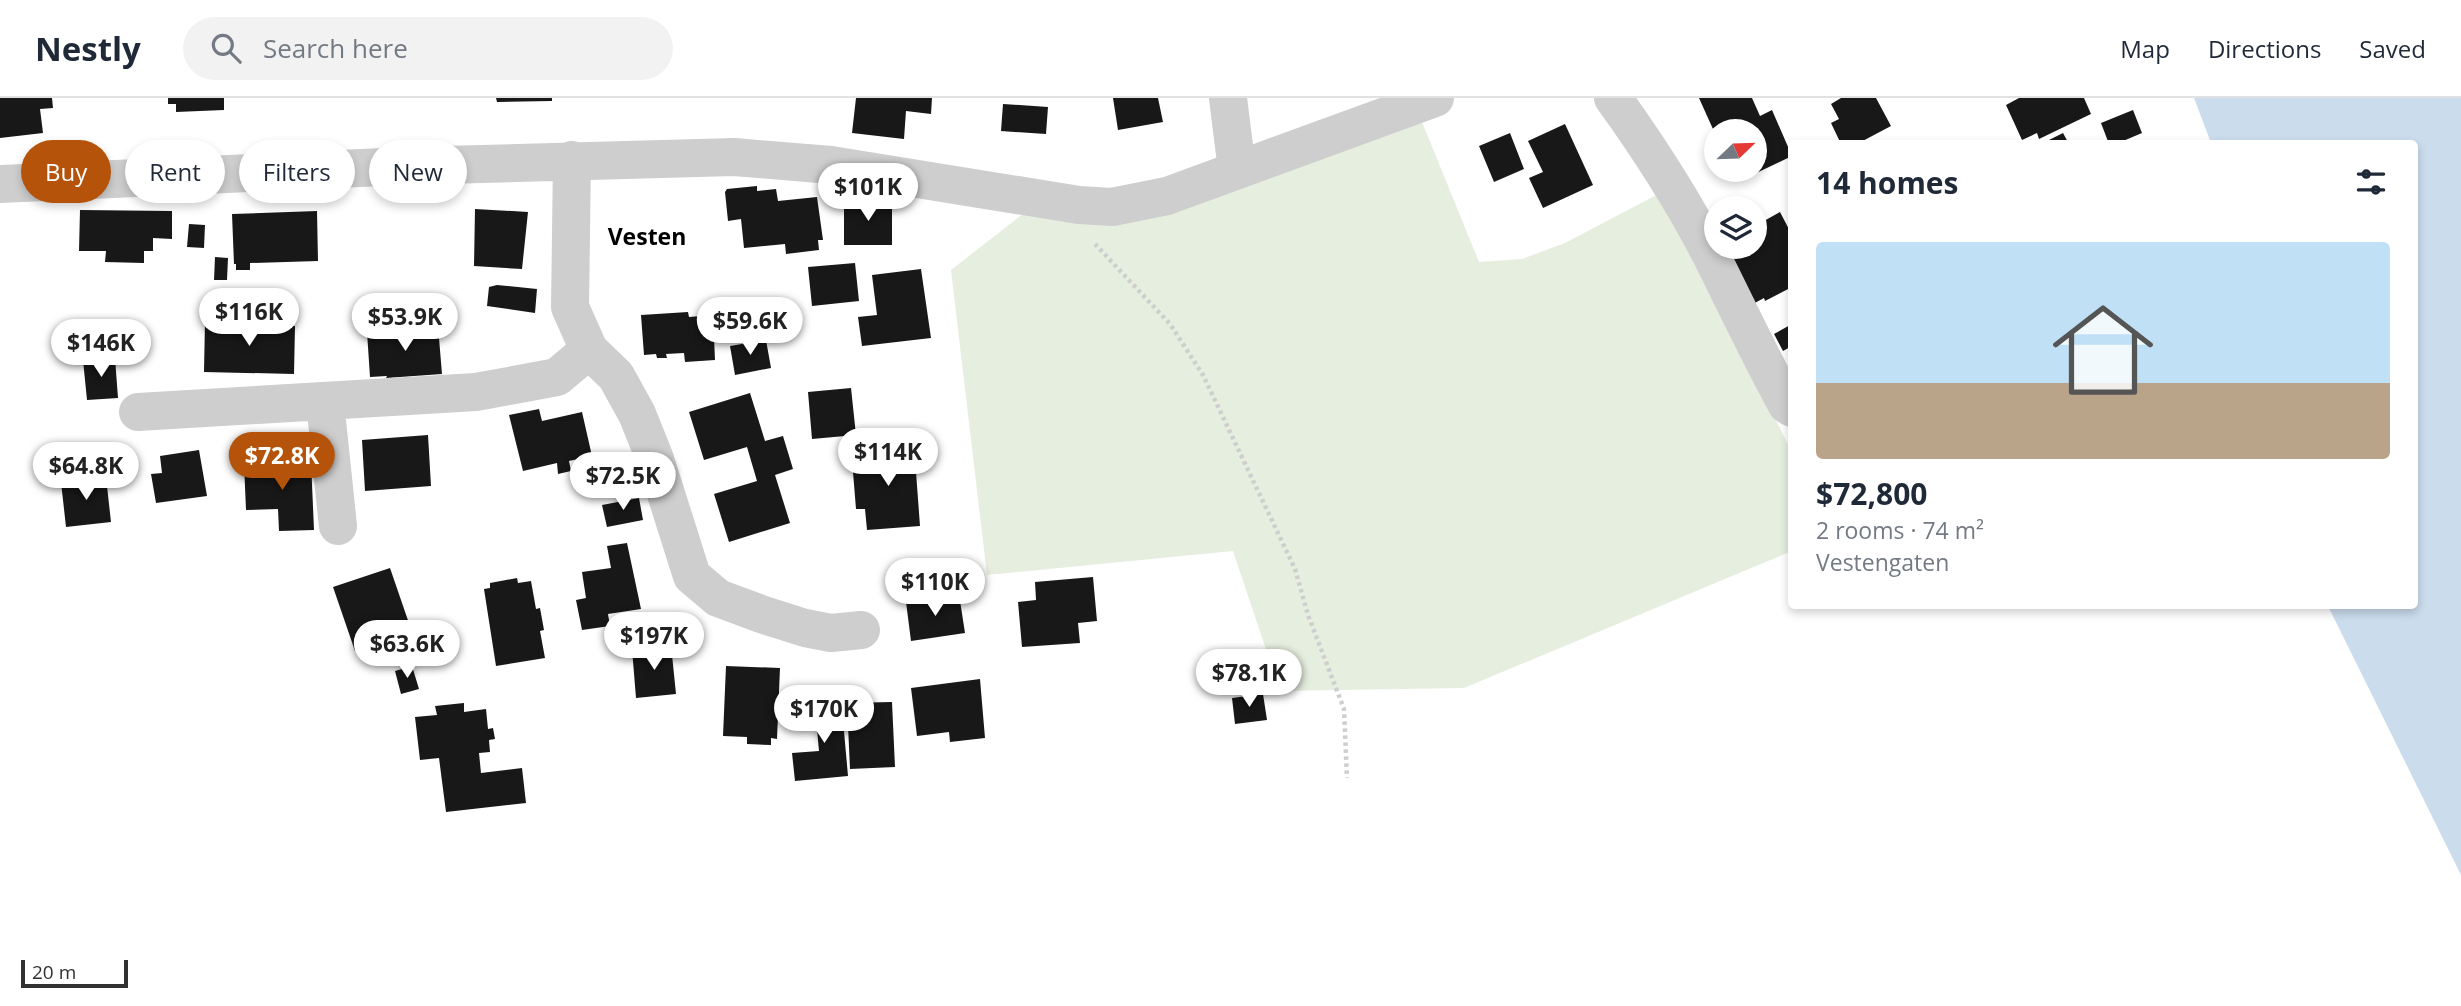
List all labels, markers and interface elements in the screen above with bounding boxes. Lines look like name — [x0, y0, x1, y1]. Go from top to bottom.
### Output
search box — [183, 17, 673, 80]
text: Nestly — [35, 26, 141, 71]
icon: search — [207, 29, 245, 67]
text: Search here — [263, 30, 408, 66]
text: Map — [2120, 32, 2170, 65]
text: Directions — [2208, 32, 2321, 65]
text: Saved — [2359, 32, 2426, 65]
north arrow — [1704, 119, 1768, 182]
map controls — [1704, 119, 1767, 259]
chip: Buy — [21, 140, 111, 203]
chip: Rent — [125, 140, 225, 203]
chip: Filters — [239, 140, 355, 203]
chip: New — [369, 140, 467, 203]
text: 14 homes — [1816, 162, 1959, 203]
icon: filters — [2352, 163, 2390, 201]
pin: $101K — [819, 164, 917, 223]
text: $101K — [834, 170, 902, 202]
button: layers — [1704, 196, 1767, 259]
district label: Vesten — [608, 220, 686, 252]
icon: home — [2040, 287, 2166, 413]
pin: $116K — [200, 288, 298, 348]
pin: $53.9K — [348, 294, 462, 353]
text: $116K — [215, 295, 283, 327]
pin: $59.6K — [693, 298, 807, 357]
text: $53.9K — [368, 300, 442, 332]
text: $59.6K — [713, 304, 787, 336]
pin: $146K — [52, 320, 150, 379]
text: $146K — [67, 326, 135, 358]
pin: $114K — [839, 428, 937, 488]
pin: $72.8K — [225, 432, 339, 492]
text: $114K — [854, 435, 922, 467]
text: $72.8K — [245, 439, 319, 471]
pin: $64.8K — [29, 442, 143, 502]
text: $64.8K — [49, 449, 123, 481]
pin: $72.5K — [566, 452, 680, 512]
text: $72.5K — [586, 459, 660, 491]
text: $72,800 — [1816, 473, 1927, 514]
text: 2 rooms · 74 m² — [1816, 514, 1984, 546]
text: Vestengaten — [1816, 546, 1949, 578]
pin: $110K — [886, 559, 984, 618]
text: $110K — [901, 565, 969, 597]
pin: $197K — [605, 612, 703, 672]
text: $197K — [620, 619, 688, 651]
pin: $63.6K — [350, 620, 464, 680]
text: $63.6K — [370, 627, 444, 659]
pin: $78.1K — [1192, 650, 1306, 709]
text: $78.1K — [1212, 656, 1286, 688]
pin: $170K — [775, 686, 873, 745]
text: $170K — [790, 692, 858, 724]
scale bar — [21, 957, 128, 989]
text: 20 m — [32, 959, 76, 985]

